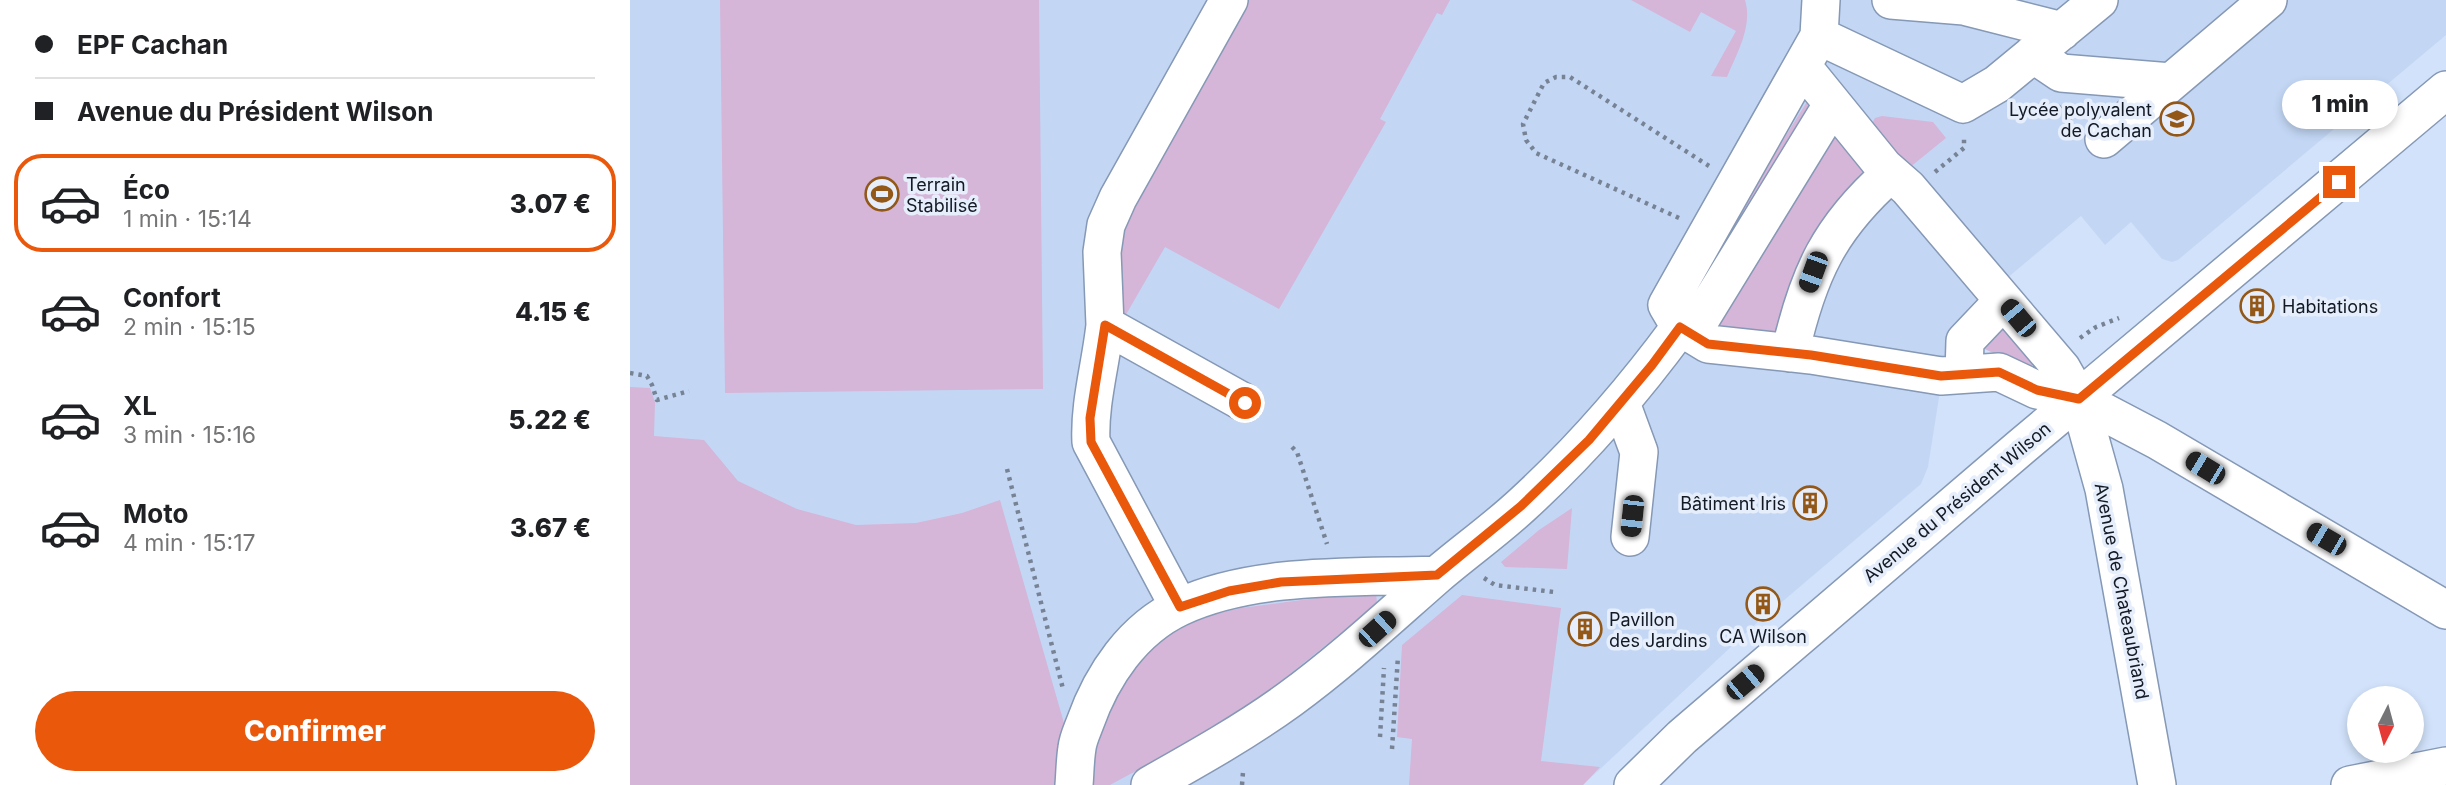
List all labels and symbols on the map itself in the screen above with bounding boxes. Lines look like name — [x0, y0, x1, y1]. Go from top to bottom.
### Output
callout: 1 min — [2281, 80, 2397, 130]
place label: Lycée polyvalent de Cachan — [2009, 99, 2152, 141]
school or university icon: Lycée polyvalent de Cachan — [2158, 100, 2196, 138]
route end — [2323, 166, 2355, 198]
place label: Terrain Stabilisé — [906, 174, 978, 216]
sports icon: Terrain Stabilisé — [863, 175, 901, 213]
car — [1796, 249, 1831, 295]
building icon: Habitations — [2238, 287, 2276, 325]
car — [1997, 295, 2040, 341]
place label: Habitations — [2282, 296, 2378, 317]
route start — [1229, 387, 1261, 419]
street label: Avenue du Président Wilson — [1859, 418, 2055, 586]
car — [2182, 448, 2229, 488]
street label: Avenue de Chateaubriand — [2091, 481, 2153, 701]
building icon: Bâtiment Iris — [1791, 484, 1829, 522]
place label: Bâtiment Iris — [1680, 493, 1786, 514]
car — [1620, 494, 1645, 538]
car — [2303, 519, 2350, 559]
building icon: CA Wilson — [1744, 585, 1782, 623]
car — [1355, 607, 1400, 651]
place label: Pavillon des Jardins — [1609, 609, 1707, 651]
building icon: Pavillon des Jardins — [1566, 610, 1604, 648]
place label: CA Wilson — [1719, 626, 1807, 647]
car — [1723, 660, 1768, 704]
north arrow — [2347, 686, 2424, 763]

